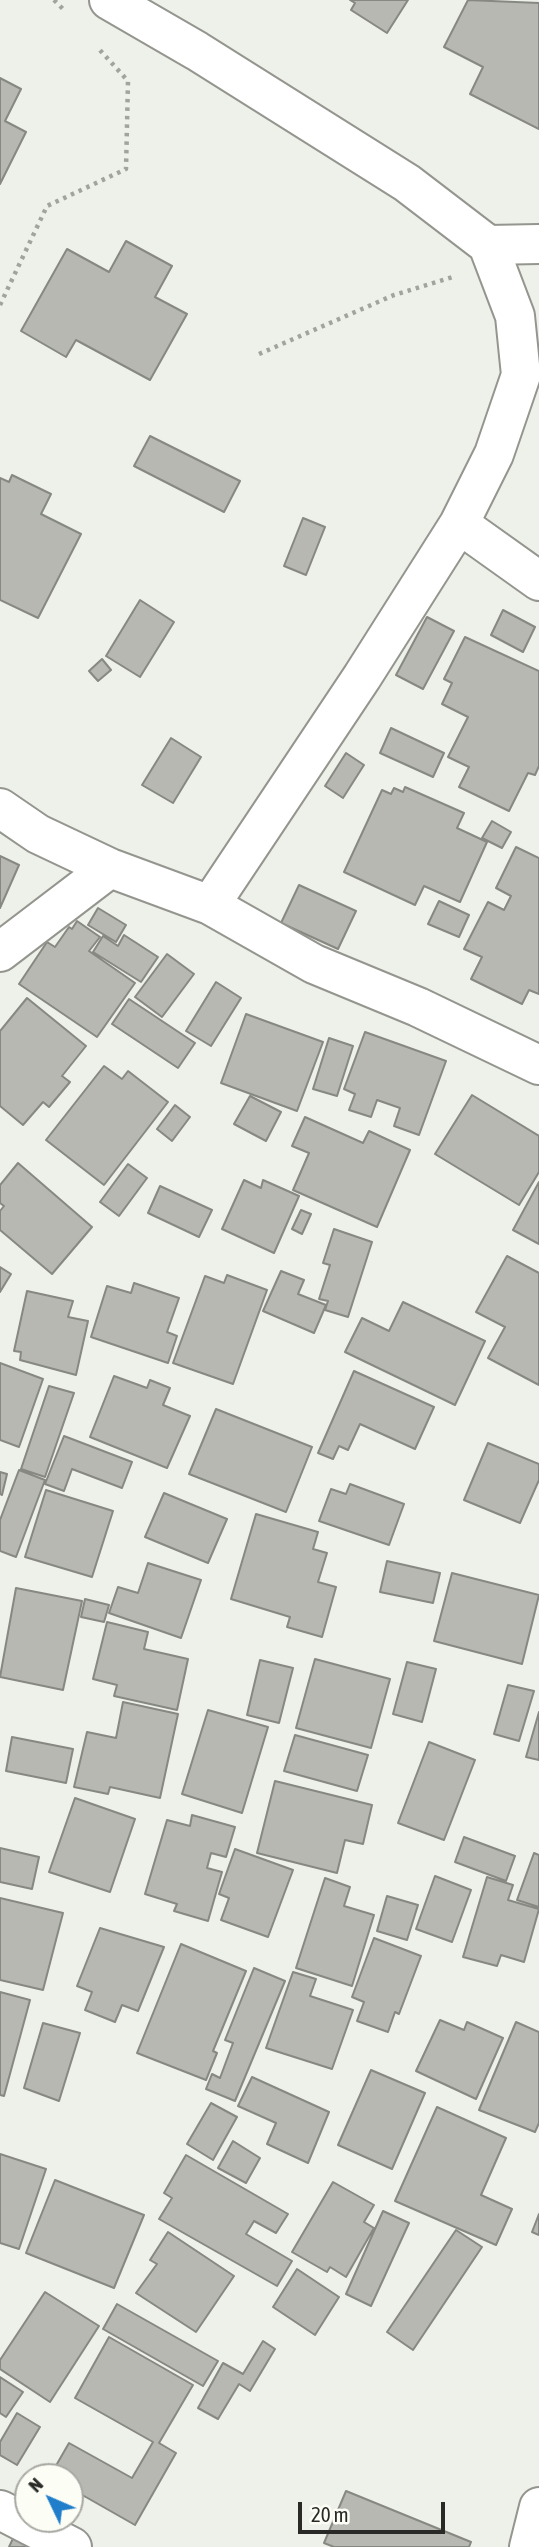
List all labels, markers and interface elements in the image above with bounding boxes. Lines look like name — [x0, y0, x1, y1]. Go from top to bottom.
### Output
north arrow — [14, 2463, 84, 2533]
text: N — [24, 2473, 47, 2496]
scale bar — [301, 2488, 448, 2532]
text: 20 m — [311, 2502, 349, 2526]

